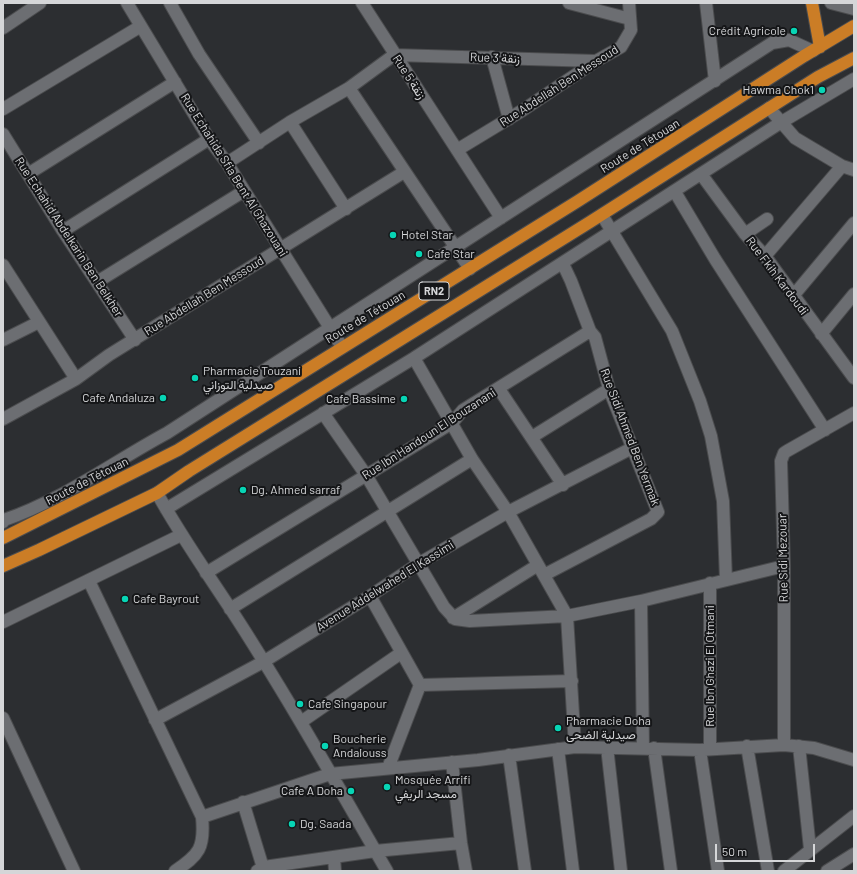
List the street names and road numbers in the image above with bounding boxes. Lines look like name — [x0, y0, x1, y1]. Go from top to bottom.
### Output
street label: Rue Abdellah Ben Messoud — [497, 42, 621, 130]
street label: Rue 3 زنقة — [470, 50, 520, 66]
street label: Rue 5 زنقة — [389, 52, 429, 102]
street label: Rue Echahida Sfia Bent Al Ghazouani — [178, 91, 290, 259]
street label: Route de Tétouan — [598, 116, 682, 176]
street label: Rue Echahid Abdelkarin Ben Belkher — [12, 154, 126, 320]
street label: Rue Fkih Kardoudi — [743, 234, 811, 318]
street label: Rue Abdellah Ben Messoud — [142, 253, 266, 339]
road number: RN2 — [419, 282, 449, 300]
street label: Route de Tétouan — [322, 287, 408, 347]
street label: Rue Sidi Ahmed Ben Yermak — [597, 367, 663, 507]
street label: Rue Ibn Handoun El Bouzanani — [360, 385, 498, 483]
street label: Route de Tétouan — [43, 454, 131, 508]
street label: Rue Sidi Mezouar — [775, 514, 791, 602]
street label: Avenue Addelwahed El Kassimi — [314, 538, 456, 634]
street label: Rue Ibn Ghazi El Otmani — [703, 605, 717, 727]

